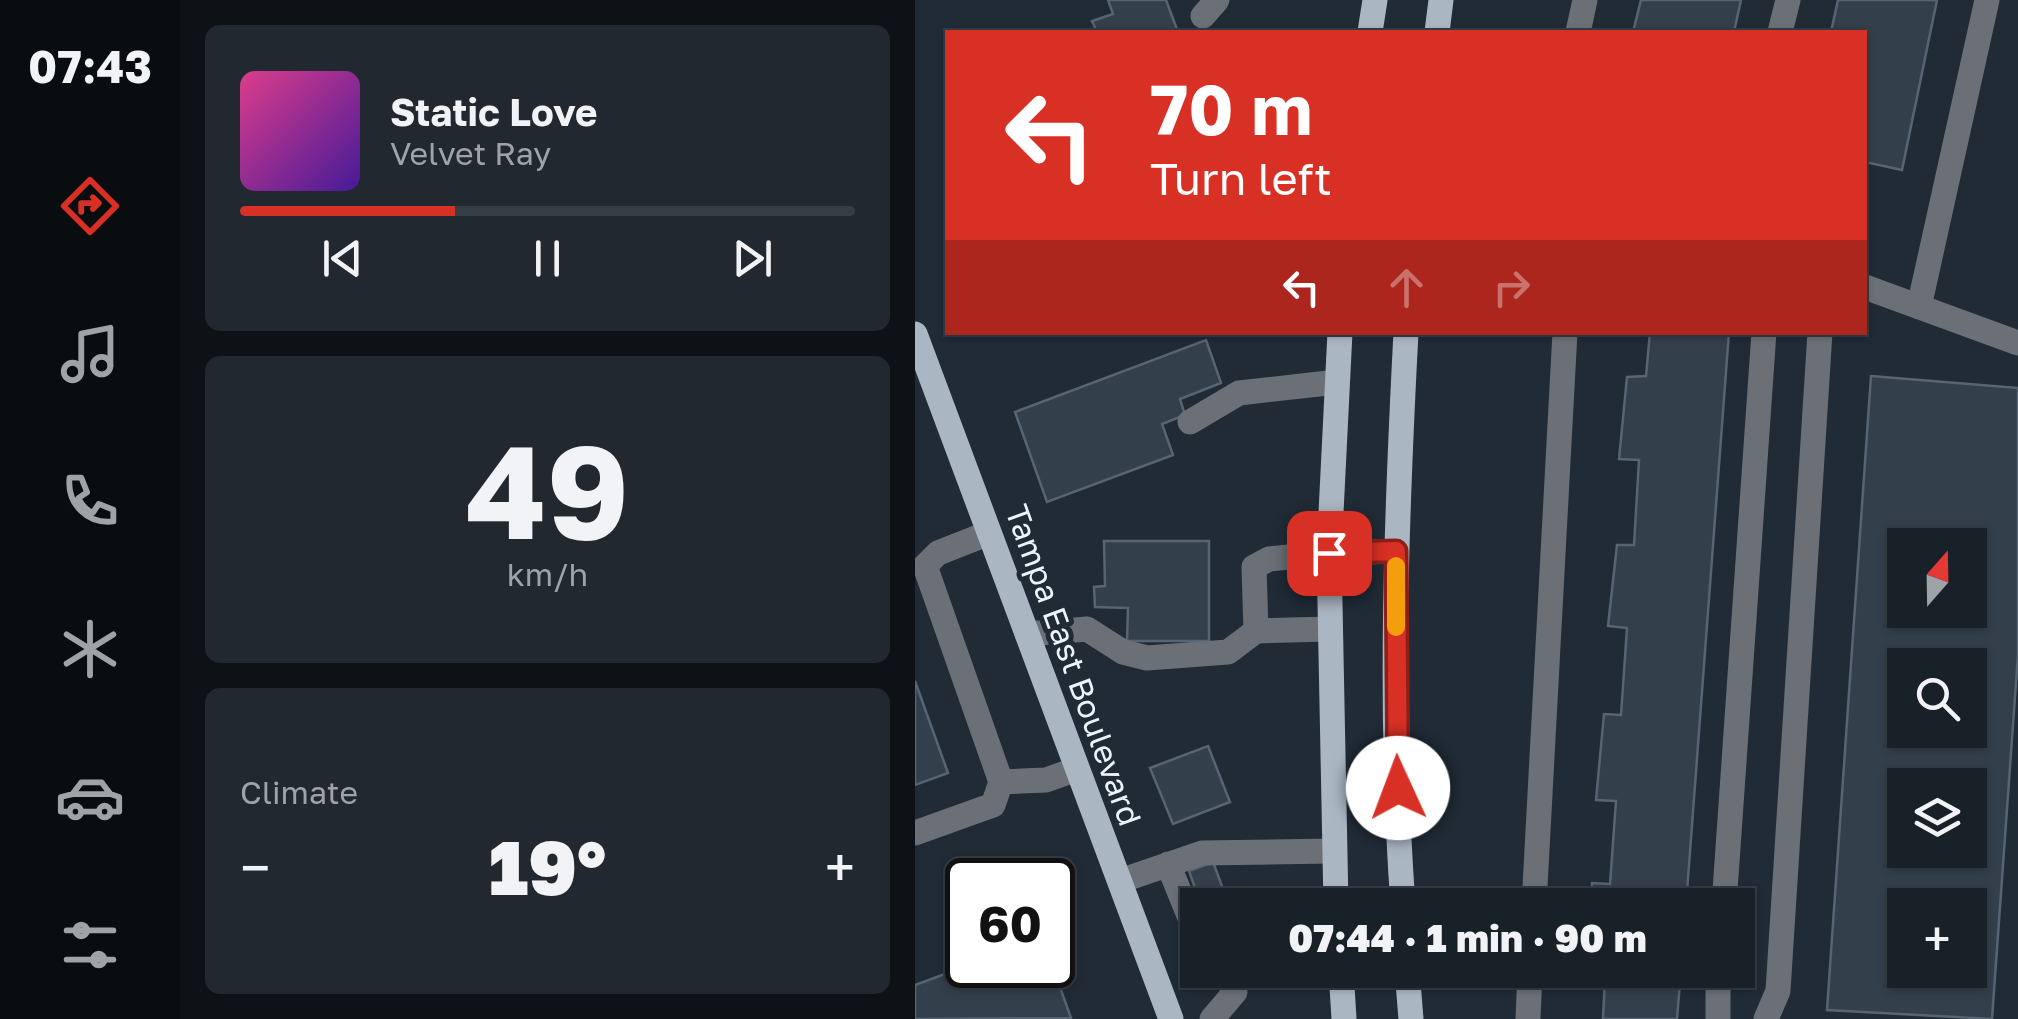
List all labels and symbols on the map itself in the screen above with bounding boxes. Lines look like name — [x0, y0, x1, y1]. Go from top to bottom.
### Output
street label: Tampa East Boulevard — [998, 499, 1150, 831]
pin — [1287, 511, 1372, 596]
north arrow — [1887, 528, 1987, 628]
position arrow — [1346, 736, 1450, 840]
speed limit sign: 60 — [945, 858, 1075, 988]

